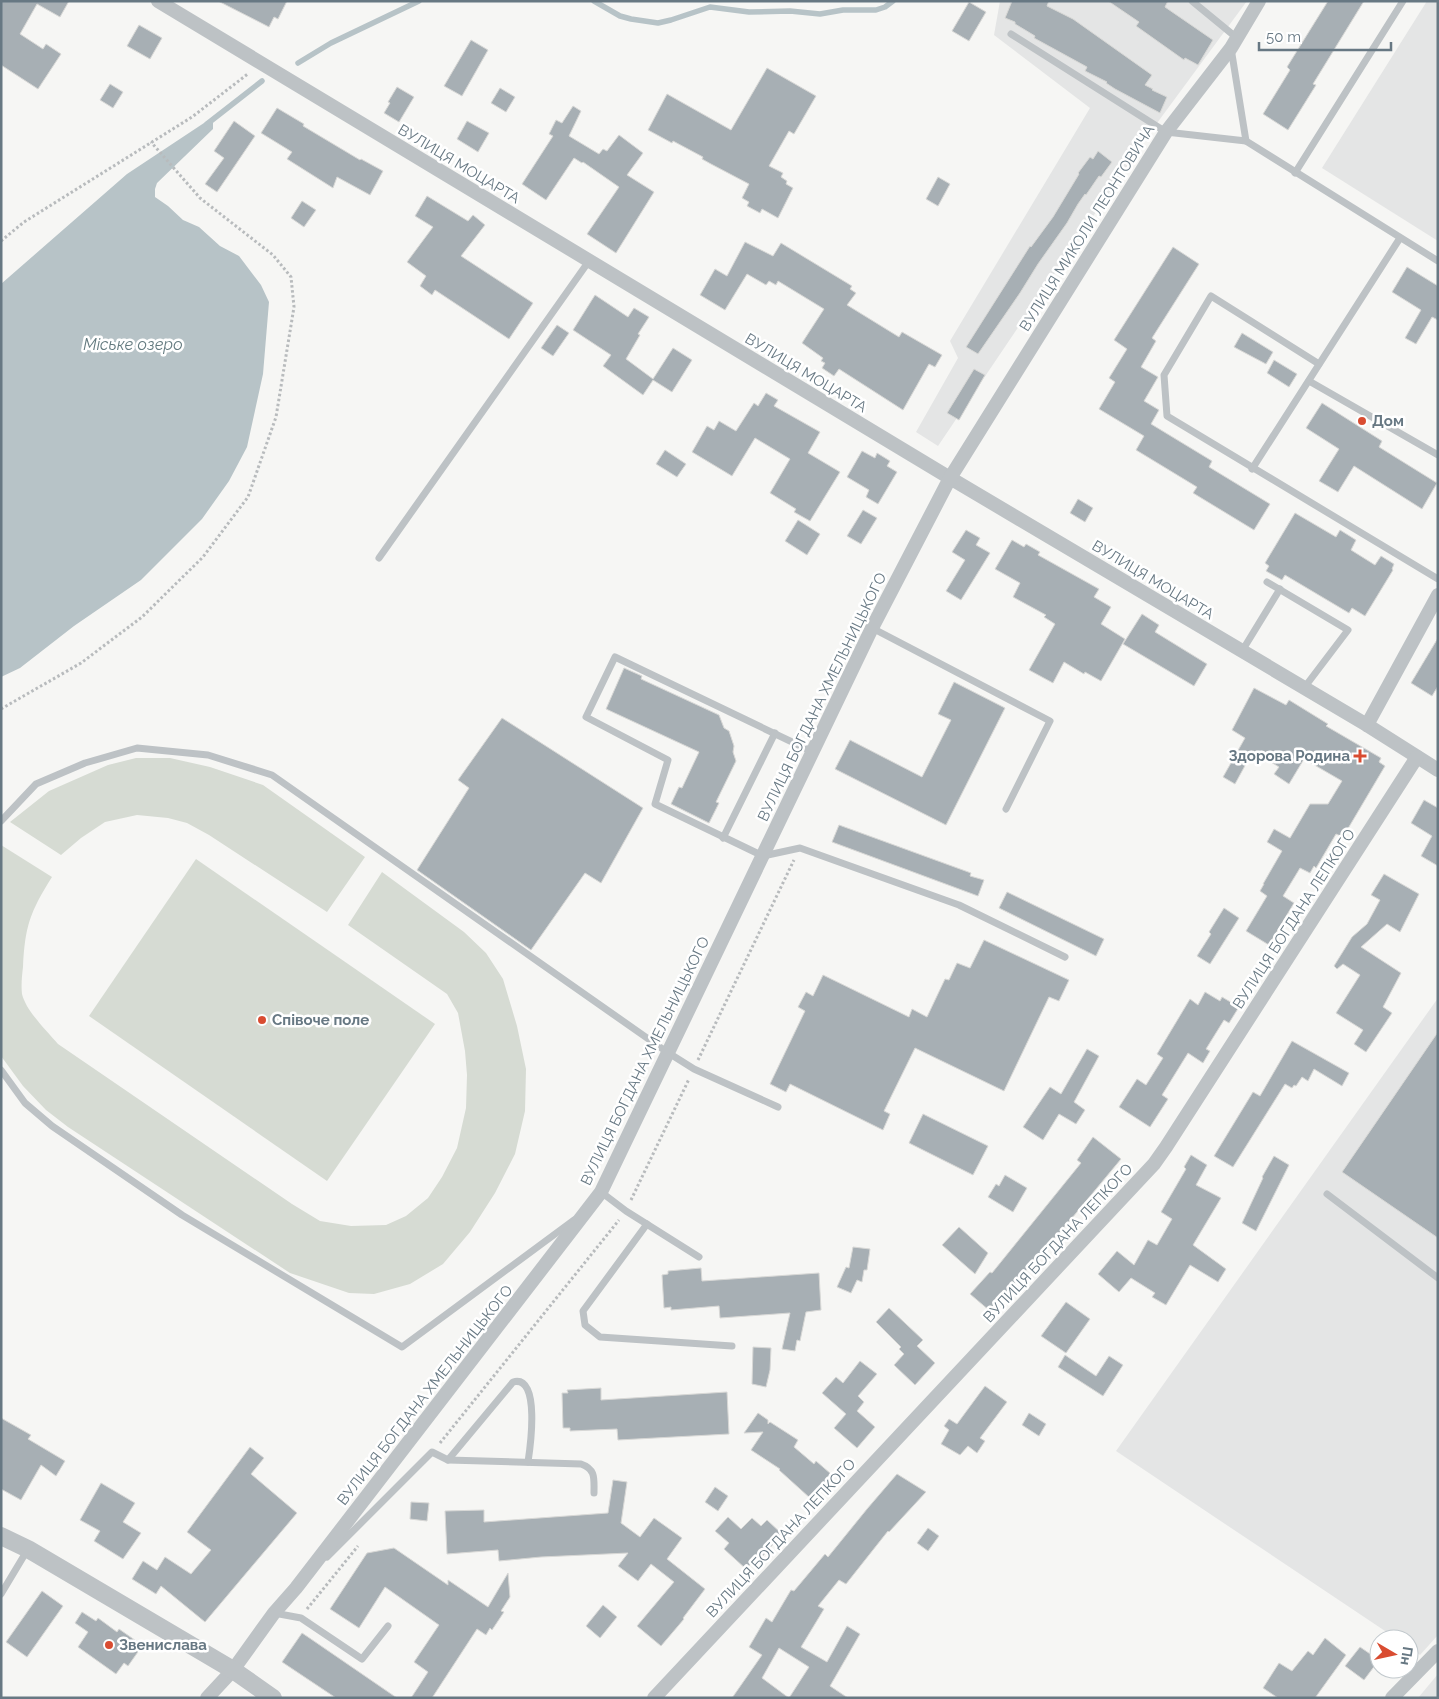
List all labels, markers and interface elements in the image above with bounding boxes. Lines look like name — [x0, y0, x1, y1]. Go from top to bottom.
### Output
scale bar — [1259, 20, 1392, 52]
text: 50 m — [1266, 28, 1301, 46]
street label: ВУЛИЦЯ МОЦАРТА — [395, 120, 523, 208]
street label: ВУЛИЦЯ МИКОЛИ ЛЕОНТОВИЧА — [1016, 121, 1158, 335]
street label: ВУЛИЦЯ МОЦАРТА — [742, 329, 870, 417]
water label: Міське озеро — [83, 335, 183, 354]
place label: Дом — [1372, 412, 1404, 430]
marker: Дом — [1356, 415, 1368, 427]
street label: ВУЛИЦЯ МОЦАРТА — [1089, 536, 1217, 624]
street label: ВУЛИЦЯ БОГДАНА ХМЕЛЬНИЦЬКОГО — [754, 570, 890, 824]
place label: Здорова Родина — [1228, 747, 1350, 765]
marker: Здорова Родина — [1354, 750, 1366, 762]
street label: ВУЛИЦЯ БОГДАНА ЛЕПКОГО — [1229, 826, 1359, 1012]
street label: ВУЛИЦЯ БОГДАНА ХМЕЛЬНИЦЬКОГО — [577, 934, 713, 1188]
place label: Співоче поле — [272, 1011, 369, 1029]
marker: Співоче поле — [256, 1014, 268, 1026]
street label: ВУЛИЦЯ БОГДАНА ЛЕПКОГО — [980, 1160, 1136, 1326]
street label: ВУЛИЦЯ БОГДАНА ХМЕЛЬНИЦЬКОГО — [333, 1281, 517, 1509]
street label: ВУЛИЦЯ БОГДАНА ЛЕПКОГО — [703, 1455, 859, 1621]
north arrow — [1369, 1629, 1419, 1679]
place label: Звенислава — [119, 1636, 207, 1654]
marker: Звенислава — [103, 1639, 115, 1651]
text: Пн — [1397, 1646, 1416, 1666]

